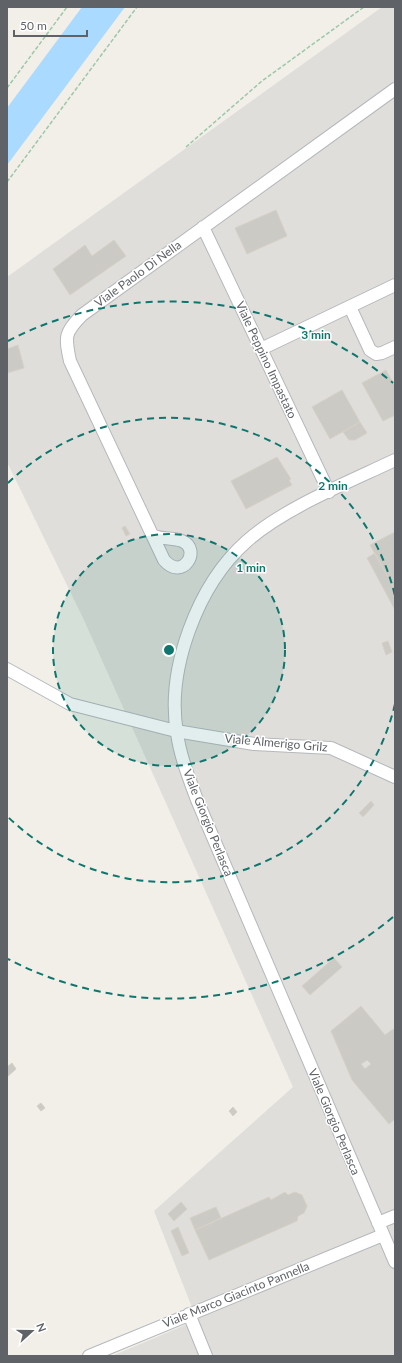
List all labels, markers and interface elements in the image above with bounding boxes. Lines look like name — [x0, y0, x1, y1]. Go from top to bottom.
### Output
scale bar — [14, 12, 87, 38]
text: 50 m — [20, 18, 47, 33]
street label: Viale Paolo Di Nella — [91, 237, 184, 310]
street label: Viale Peppino Impastato — [233, 299, 300, 421]
text: 3 min — [301, 327, 331, 342]
text: 2 min — [318, 478, 348, 493]
text: 1 min — [236, 560, 266, 575]
centre of rings — [162, 643, 176, 657]
street label: Viale Almerigo Grilz — [224, 731, 329, 755]
street label: Viale Giorgio Perlasca — [180, 767, 237, 879]
street label: Viale Giorgio Perlasca — [305, 1066, 364, 1177]
street label: Viale Marco Giacinto Pannella — [160, 1258, 311, 1331]
north arrow — [12, 1311, 52, 1351]
text: N — [34, 1321, 49, 1334]

